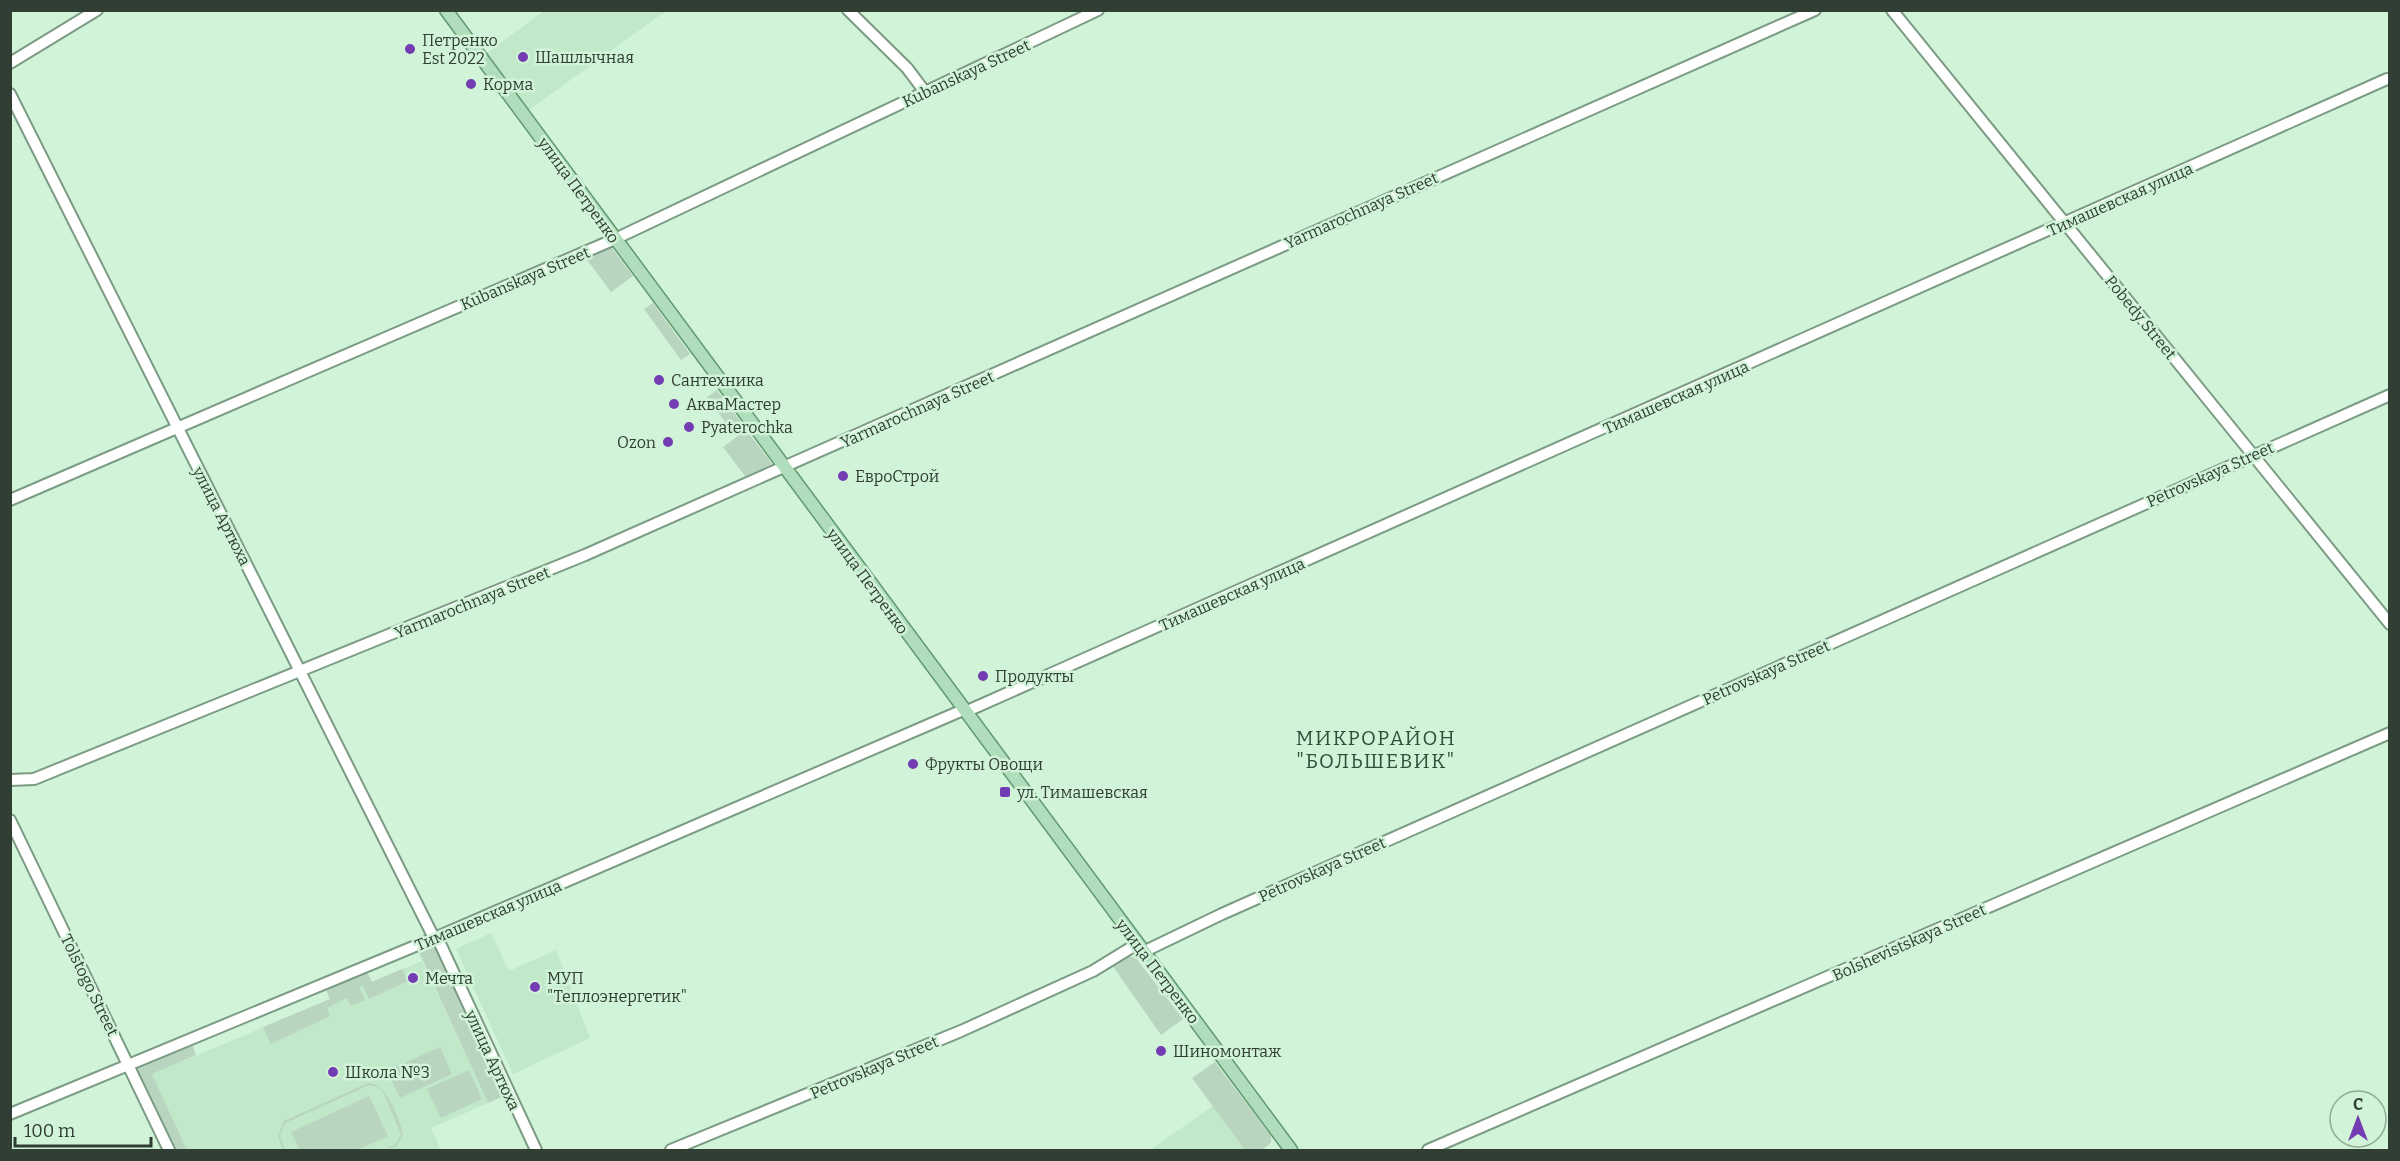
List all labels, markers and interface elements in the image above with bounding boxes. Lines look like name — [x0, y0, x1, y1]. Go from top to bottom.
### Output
place label: Петренко Est 2022 — [422, 31, 498, 68]
street label: Kubanskaya Street — [899, 35, 1033, 111]
marker: Петренко Est 2022 — [403, 42, 417, 56]
place label: Шашлычная — [535, 48, 634, 67]
marker: Шашлычная — [516, 50, 530, 64]
place label: Корма — [483, 75, 533, 94]
marker: Корма — [464, 77, 478, 91]
street label: улица Петренко — [533, 133, 623, 247]
street label: Тимашевская улица — [2045, 159, 2196, 240]
street label: Yarmarochnaya Street — [1282, 168, 1441, 253]
street label: Kubanskaya Street — [458, 243, 593, 314]
street label: Pobedy Street — [2101, 271, 2180, 363]
street label: Тимашевская улица — [1601, 357, 1752, 438]
street label: Yarmarochnaya Street — [838, 367, 997, 452]
place label: Сантехника — [671, 371, 764, 390]
marker: Сантехника — [652, 373, 666, 387]
place label: АкваМастер — [686, 395, 781, 414]
marker: АкваМастер — [667, 397, 681, 411]
place label: Pyaterochka — [701, 418, 793, 437]
marker: Pyaterochka — [682, 420, 696, 434]
place label: Ozon — [617, 433, 656, 452]
marker: Ozon — [661, 435, 675, 449]
street label: Petrovskaya Street — [2144, 438, 2277, 511]
street label: улица Артюха — [188, 463, 255, 569]
place label: ЕвроСтрой — [855, 467, 939, 486]
marker: ЕвроСтрой — [836, 469, 850, 483]
street label: улица Петренко — [822, 524, 912, 638]
street label: Тимашевская улица — [1157, 554, 1308, 635]
street label: Yarmarochnaya Street — [392, 563, 553, 642]
street label: Petrovskaya Street — [1700, 636, 1833, 709]
place label: Продукты — [995, 667, 1074, 686]
marker: Продукты — [976, 669, 990, 683]
district label: МИКРОРАЙОН "БОЛЬШЕВИК" — [1296, 726, 1456, 773]
place label: Фрукты Овощи — [925, 755, 1043, 774]
marker: Фрукты Овощи — [906, 757, 920, 771]
place label: ул. Тимашевская — [1016, 783, 1148, 802]
marker: ул. Тимашевская — [998, 785, 1012, 799]
street label: Petrovskaya Street — [1256, 833, 1389, 906]
street label: Тимашевская улица — [412, 876, 564, 955]
street label: Bolshevistskaya Street — [1829, 900, 1989, 985]
street label: улица Петренко — [1111, 914, 1203, 1027]
street label: Tolstogo Street — [57, 931, 123, 1039]
place label: Мечта — [425, 969, 473, 988]
place label: МУП "Теплоэнергетик" — [547, 969, 687, 1006]
marker: Мечта — [406, 971, 420, 985]
marker: МУП "Теплоэнергетик" — [528, 980, 542, 994]
street label: улица Артюха — [461, 1006, 524, 1114]
street label: Petrovskaya Street — [807, 1032, 941, 1103]
place label: Шиномонтаж — [1173, 1042, 1282, 1061]
marker: Шиномонтаж — [1154, 1044, 1168, 1058]
place label: Школа №3 — [345, 1063, 430, 1082]
marker: Школа №3 — [326, 1065, 340, 1079]
north arrow — [2328, 1089, 2388, 1149]
text: С — [2353, 1095, 2363, 1114]
scale bar — [15, 1110, 152, 1148]
text: 100 m — [24, 1120, 75, 1142]

